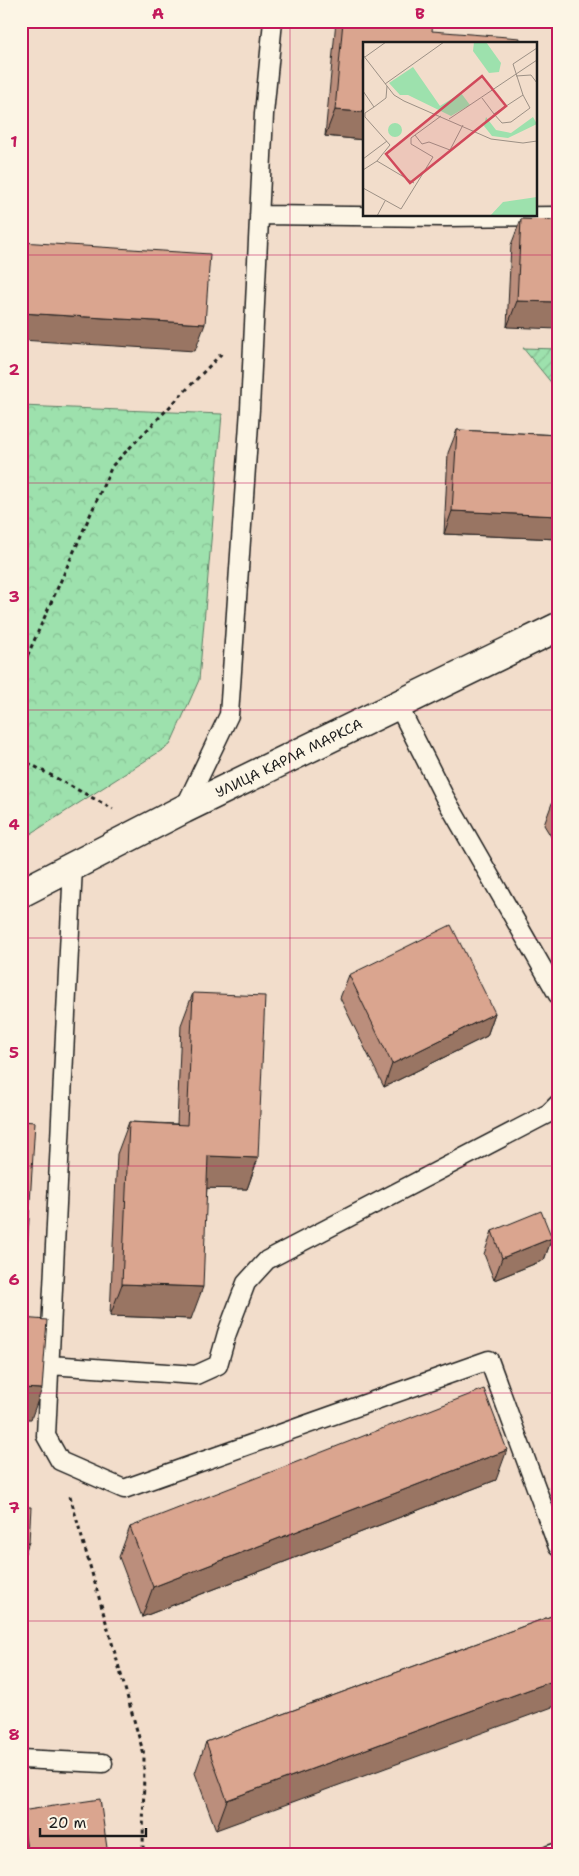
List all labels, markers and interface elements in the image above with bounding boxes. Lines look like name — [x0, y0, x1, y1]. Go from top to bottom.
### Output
text: A — [152, 3, 164, 24]
text: B — [415, 3, 425, 24]
inset map — [363, 42, 536, 216]
text: 1 — [10, 131, 18, 152]
text: 2 — [8, 359, 20, 380]
text: 3 — [8, 586, 20, 607]
street label: УЛИЦА КАРЛА МАРКСА — [212, 715, 365, 801]
text: 4 — [8, 814, 20, 835]
text: 5 — [9, 1042, 19, 1063]
text: 6 — [8, 1269, 20, 1290]
text: 7 — [8, 1497, 20, 1518]
text: 8 — [8, 1724, 20, 1745]
scale bar — [40, 1806, 146, 1838]
text: 20 m — [48, 1813, 87, 1833]

